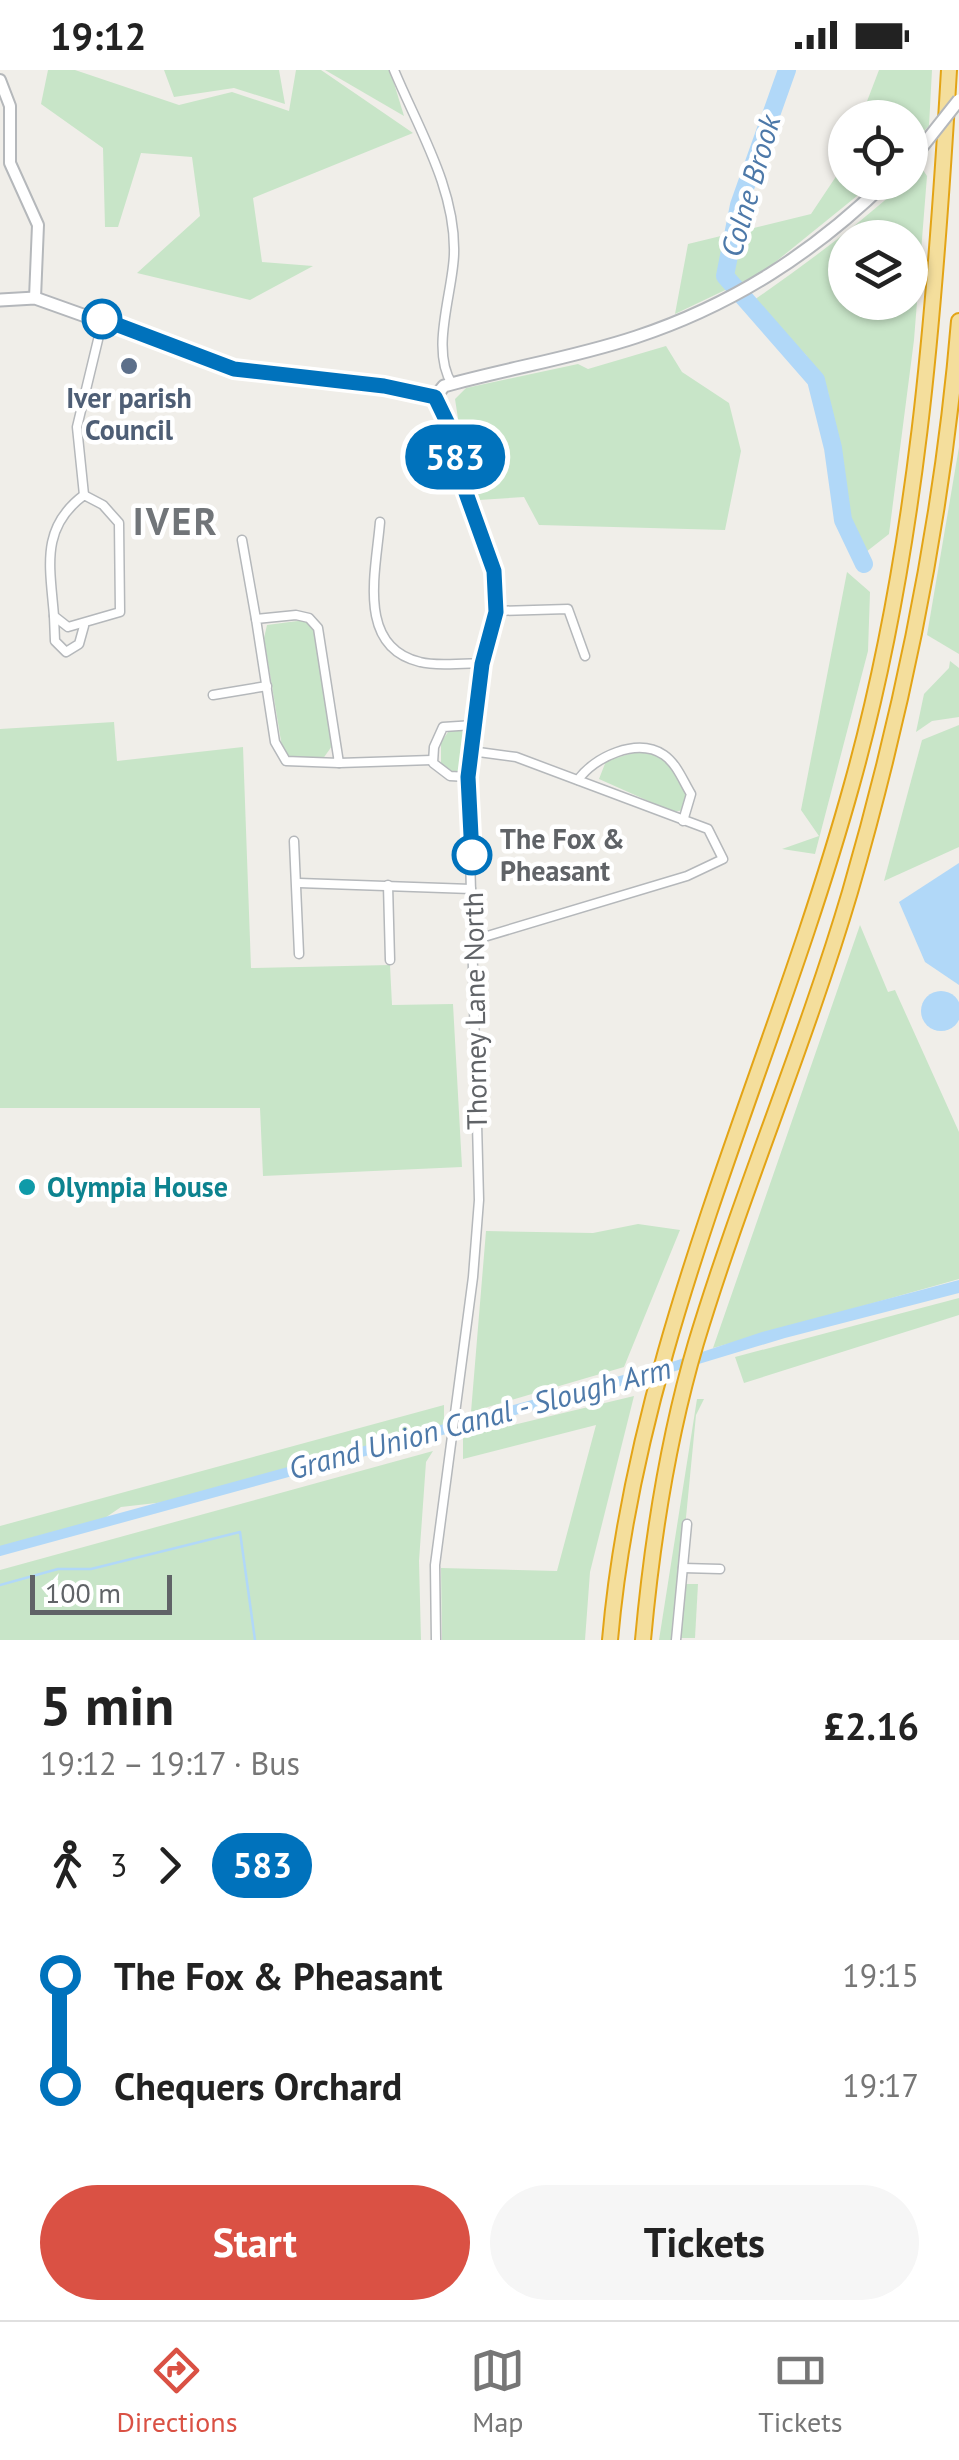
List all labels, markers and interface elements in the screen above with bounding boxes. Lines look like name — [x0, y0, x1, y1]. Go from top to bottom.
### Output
text: 19:12 — [50, 11, 146, 60]
map controls — [828, 100, 928, 320]
button: locate — [828, 100, 928, 200]
water label: Colne Brook — [711, 109, 789, 261]
button: layers — [828, 220, 928, 320]
unlabelled marker — [83, 300, 121, 338]
marker: Iver parish Council — [118, 355, 140, 377]
place label: Iver parish Council — [66, 379, 192, 448]
line badge: 583 — [398, 424, 512, 490]
text: 583 — [425, 434, 485, 480]
district label: IVER — [133, 496, 219, 545]
place label: The Fox & Pheasant — [500, 820, 625, 889]
marker: The Fox & Pheasant — [453, 836, 491, 874]
street label: Thorney Lane North — [454, 892, 495, 1130]
place label: Olympia House — [47, 1168, 228, 1205]
marker: Olympia House — [16, 1176, 38, 1198]
water label: Grand Union Canal - Slough Arm — [284, 1348, 675, 1487]
scale bar — [30, 1570, 172, 1614]
text: 100 m — [45, 1574, 121, 1611]
text: 5 min — [40, 1669, 174, 1740]
text: £2.16 — [823, 1701, 919, 1750]
text: 19:12 – 19:17 · Bus — [40, 1742, 300, 1784]
icon: walk — [40, 1838, 95, 1893]
icon: forward — [142, 1838, 197, 1893]
text: 583 — [232, 1842, 292, 1888]
text: 3 — [110, 1844, 127, 1886]
text: The Fox & Pheasant — [114, 1951, 442, 2000]
text: 19:15 — [842, 1954, 919, 1996]
text: Chequers Orchard — [114, 2061, 402, 2110]
text: 19:17 — [842, 2064, 919, 2106]
button: Start — [40, 2185, 470, 2300]
button: Tickets — [490, 2185, 919, 2300]
tab: Directions — [116, 2343, 237, 2440]
tab: Map — [470, 2343, 525, 2440]
tab: Tickets — [758, 2343, 843, 2440]

